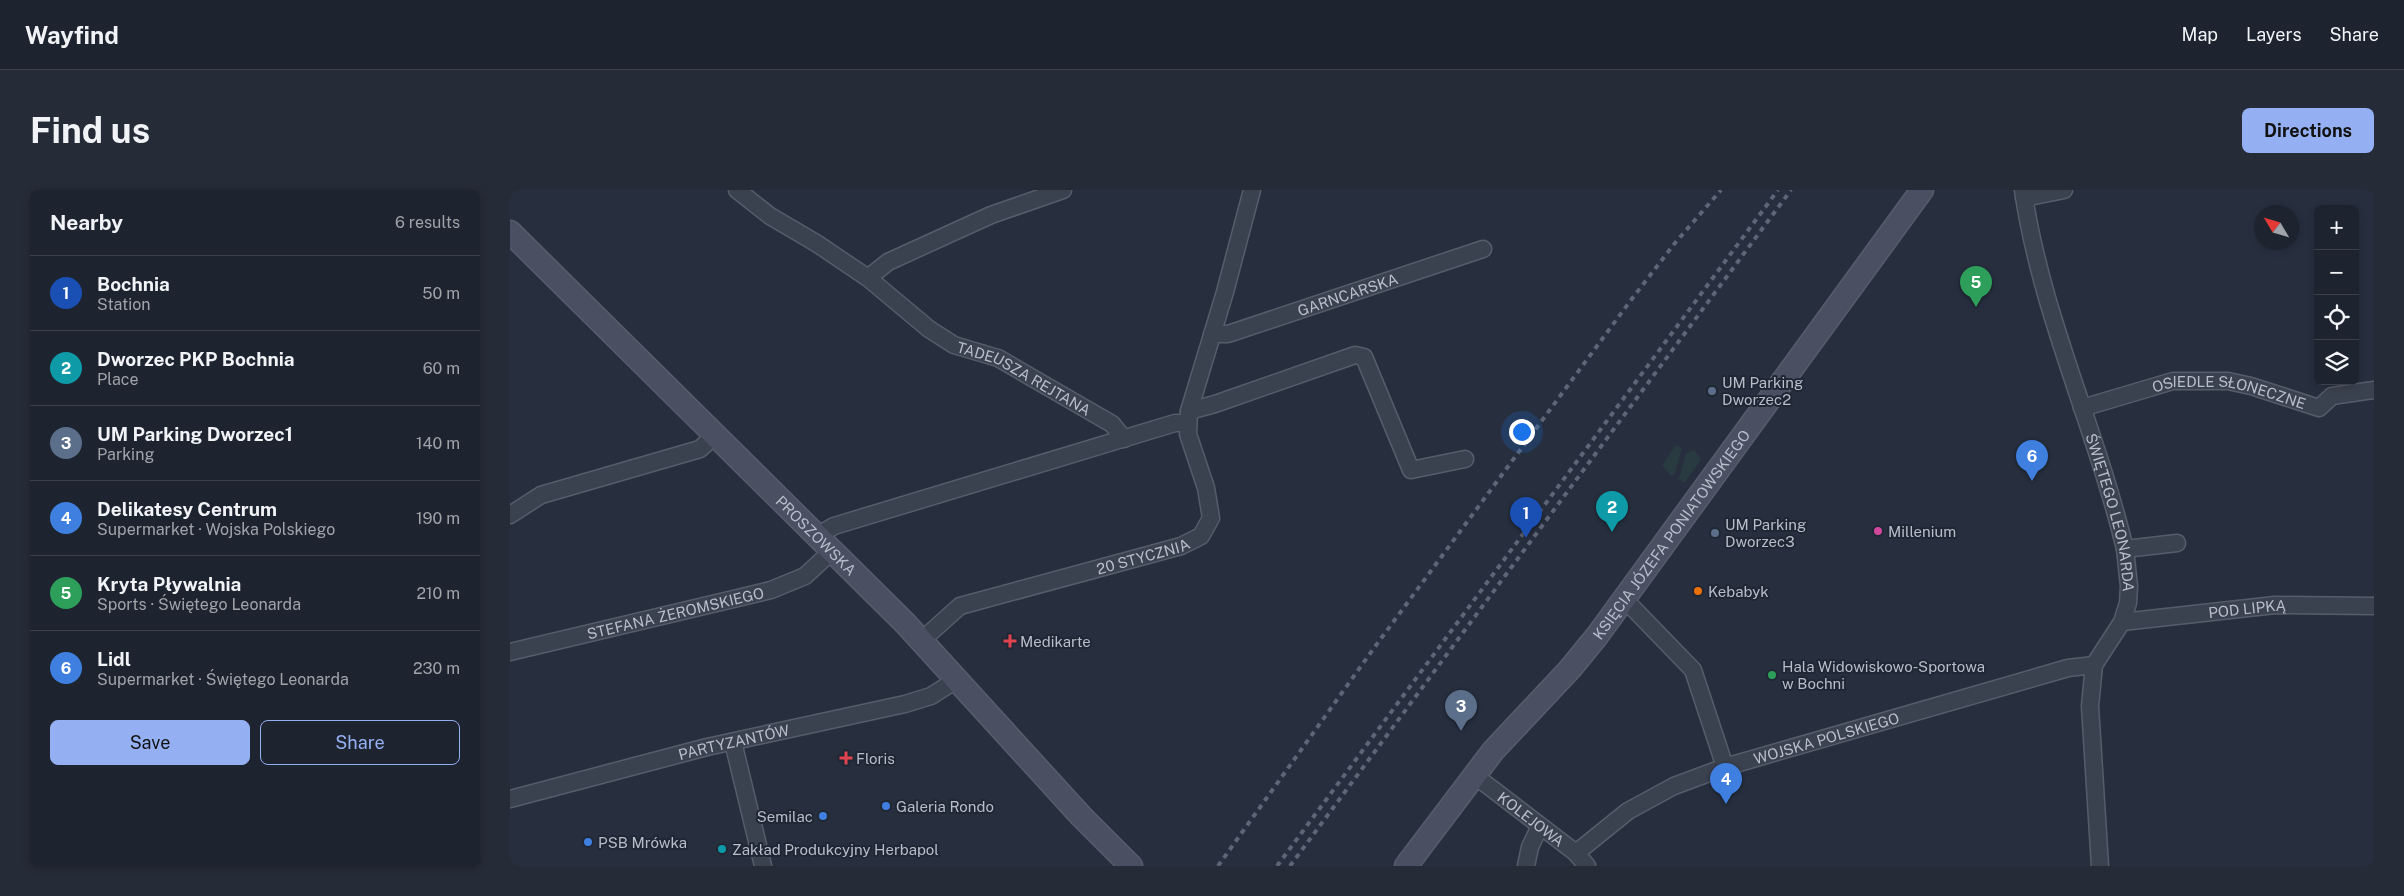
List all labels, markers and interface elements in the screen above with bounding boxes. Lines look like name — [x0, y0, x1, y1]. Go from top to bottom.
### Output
text: Wayfind — [25, 21, 119, 49]
text: Map — [2182, 24, 2218, 45]
text: Layers — [2246, 24, 2302, 45]
text: Share — [2330, 24, 2379, 45]
button: Directions — [2242, 108, 2374, 153]
text: Find us — [30, 110, 150, 151]
north arrow — [2254, 205, 2299, 250]
map controls — [2314, 205, 2359, 385]
button: + — [2314, 205, 2359, 250]
text: Nearby — [50, 210, 123, 235]
text: 6 results — [395, 213, 460, 232]
button: − — [2314, 250, 2359, 295]
pin: 5 — [1960, 266, 1992, 307]
street label: GARNCARSKA — [1295, 269, 1400, 319]
text: Bochnia — [97, 273, 170, 295]
text: 1 — [63, 284, 69, 303]
text: 50 m — [422, 284, 460, 303]
text: Station — [97, 295, 151, 314]
button: locate — [2314, 295, 2359, 340]
street label: TADEUSZA REJTANA — [955, 338, 1094, 419]
button: layers — [2314, 340, 2359, 385]
text: Dworzec PKP Bochnia — [97, 348, 295, 370]
text: 2 — [61, 359, 71, 378]
text: 60 m — [423, 359, 460, 378]
text: Place — [97, 370, 139, 389]
street label: OSIEDLE SŁONECZNE — [2150, 373, 2308, 412]
place label: UM Parking Dworzec2 — [1722, 374, 1803, 408]
marker: UM Parking Dworzec2 — [1706, 385, 1718, 397]
your location — [1509, 419, 1535, 445]
text: UM Parking Dworzec1 — [97, 423, 293, 445]
street label: KSIĘCIA JÓZEFA PONIATOWSKIEGO — [1589, 426, 1753, 642]
street label: ŚWIĘTEGO LEONARDA — [2083, 431, 2138, 593]
text: 3 — [61, 434, 71, 453]
text: 140 m — [416, 434, 460, 453]
pin: 6 — [2016, 440, 2048, 481]
text: Parking — [97, 445, 154, 464]
pin: 2 — [1596, 491, 1628, 532]
street label: PROSZOWSKA — [773, 492, 860, 579]
pin: 1 — [1510, 497, 1542, 538]
text: Delikatesy Centrum — [97, 498, 277, 520]
text: 4 — [61, 509, 71, 528]
text: 190 m — [416, 509, 460, 528]
place label: UM Parking Dworzec3 — [1725, 516, 1806, 550]
text: Supermarket · Wojska Polskiego — [97, 520, 335, 539]
place label: Millenium — [1888, 523, 1956, 540]
marker: Millenium — [1872, 525, 1884, 537]
marker: UM Parking Dworzec3 — [1709, 527, 1721, 539]
street label: 20 STYCZNIA — [1094, 534, 1193, 577]
text: Kryta Pływalnia — [97, 573, 241, 595]
street label: STEFANA ŻEROMSKIEGO — [585, 583, 766, 642]
place label: Kebabyk — [1708, 583, 1769, 600]
text: 5 — [61, 584, 71, 603]
text: 210 m — [416, 584, 460, 603]
marker: Kebabyk — [1692, 585, 1704, 597]
text: Sports · Świętego Leonarda — [97, 595, 301, 614]
street label: POD LIPKĄ — [2207, 596, 2287, 621]
place label: Medikarte — [1020, 633, 1091, 650]
marker: Medikarte — [1004, 635, 1016, 647]
text: Lidl — [97, 648, 131, 670]
place label: Hala Widowiskowo-Sportowa w Bochni — [1782, 658, 1985, 692]
text: 6 — [61, 659, 71, 678]
text: 230 m — [413, 659, 460, 678]
marker: Hala Widowiskowo-Sportowa w Bochni — [1766, 669, 1778, 681]
text: Supermarket · Świętego Leonarda — [97, 670, 349, 689]
pin: 3 — [1445, 690, 1477, 731]
street label: WOJSKA POLSKIEGO — [1751, 709, 1901, 767]
button: Save — [50, 720, 250, 765]
button: Share — [260, 720, 460, 765]
street label: PARTYZANTÓW — [676, 721, 791, 763]
place label: Floris — [856, 750, 895, 767]
marker: Floris — [840, 752, 852, 764]
pin: 4 — [1710, 763, 1742, 804]
street label: KOLEJOWA — [1495, 788, 1568, 850]
place label: Galeria Rondo — [896, 798, 994, 815]
marker: Galeria Rondo — [880, 800, 892, 812]
place label: Semilac — [757, 808, 813, 825]
marker: Semilac — [817, 810, 829, 822]
place label: PSB Mrówka — [598, 834, 687, 851]
marker: PSB Mrówka — [582, 836, 594, 848]
place label: Zakład Produkcyjny Herbapol — [732, 841, 939, 858]
marker: Zakład Produkcyjny Herbapol — [716, 843, 728, 855]

